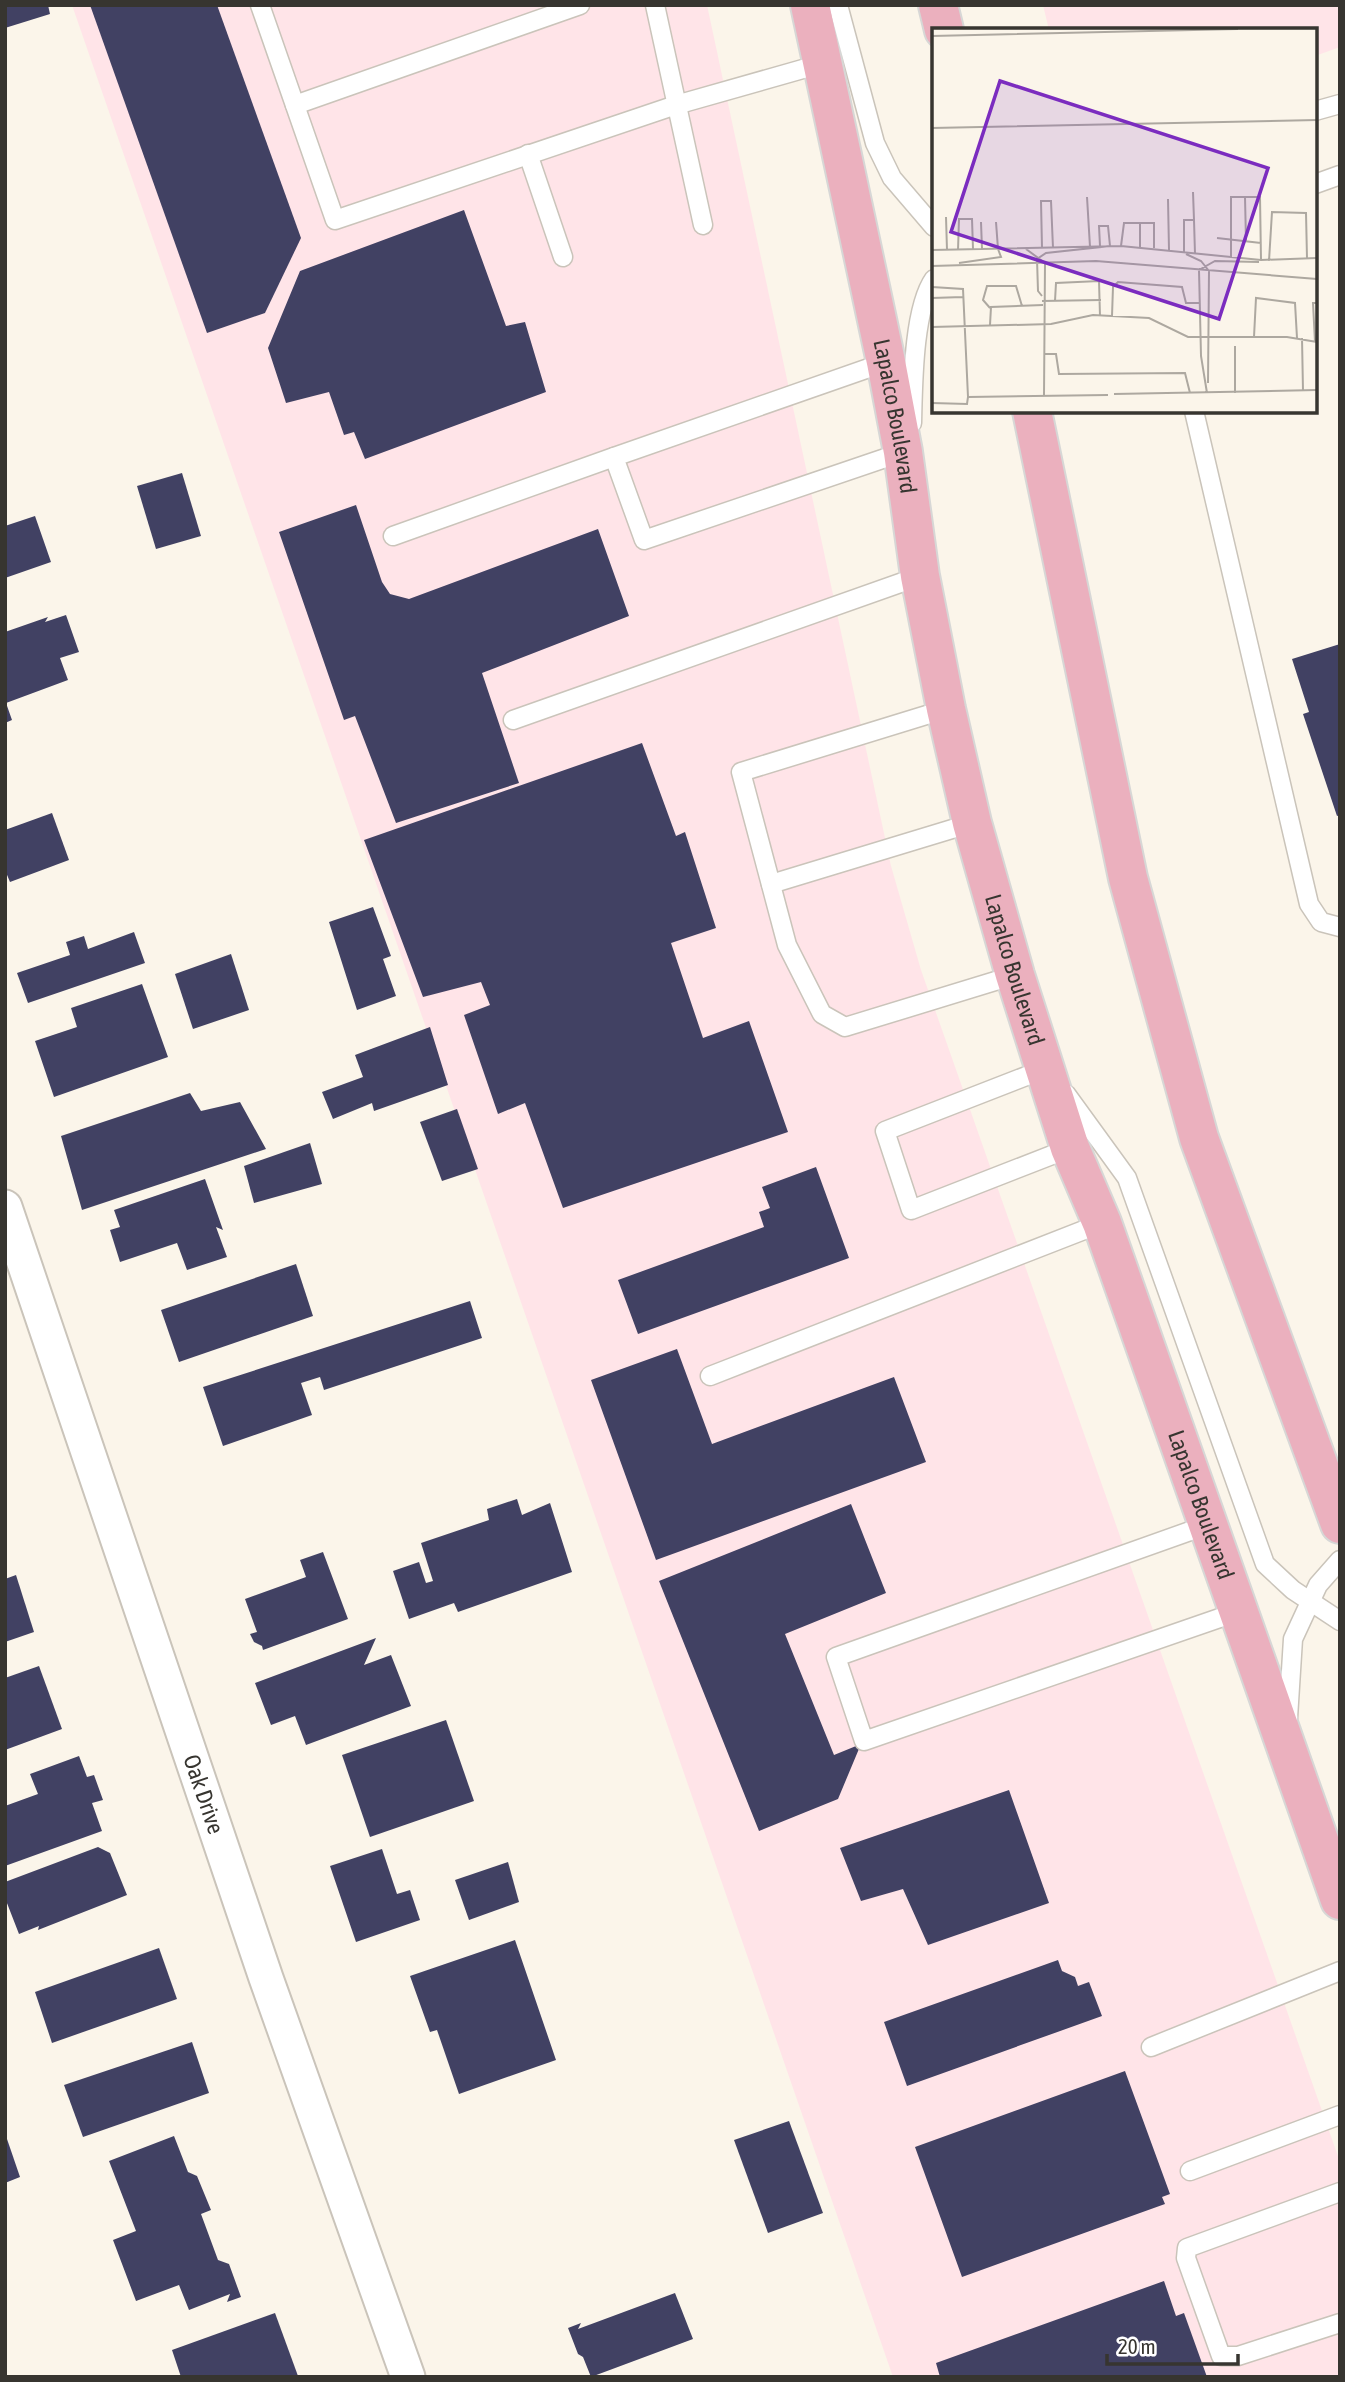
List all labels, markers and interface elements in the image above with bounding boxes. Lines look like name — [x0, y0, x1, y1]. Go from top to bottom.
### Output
inset map — [932, 28, 1317, 413]
street label: Lapalco Boulevard — [868, 337, 922, 495]
street label: Lapalco Boulevard — [980, 891, 1049, 1048]
street label: Lapalco Boulevard — [1163, 1427, 1239, 1583]
street label: Oak Drive — [178, 1751, 229, 1837]
scale bar — [1107, 2322, 1238, 2366]
text: 20 m — [1118, 2334, 1156, 2358]

